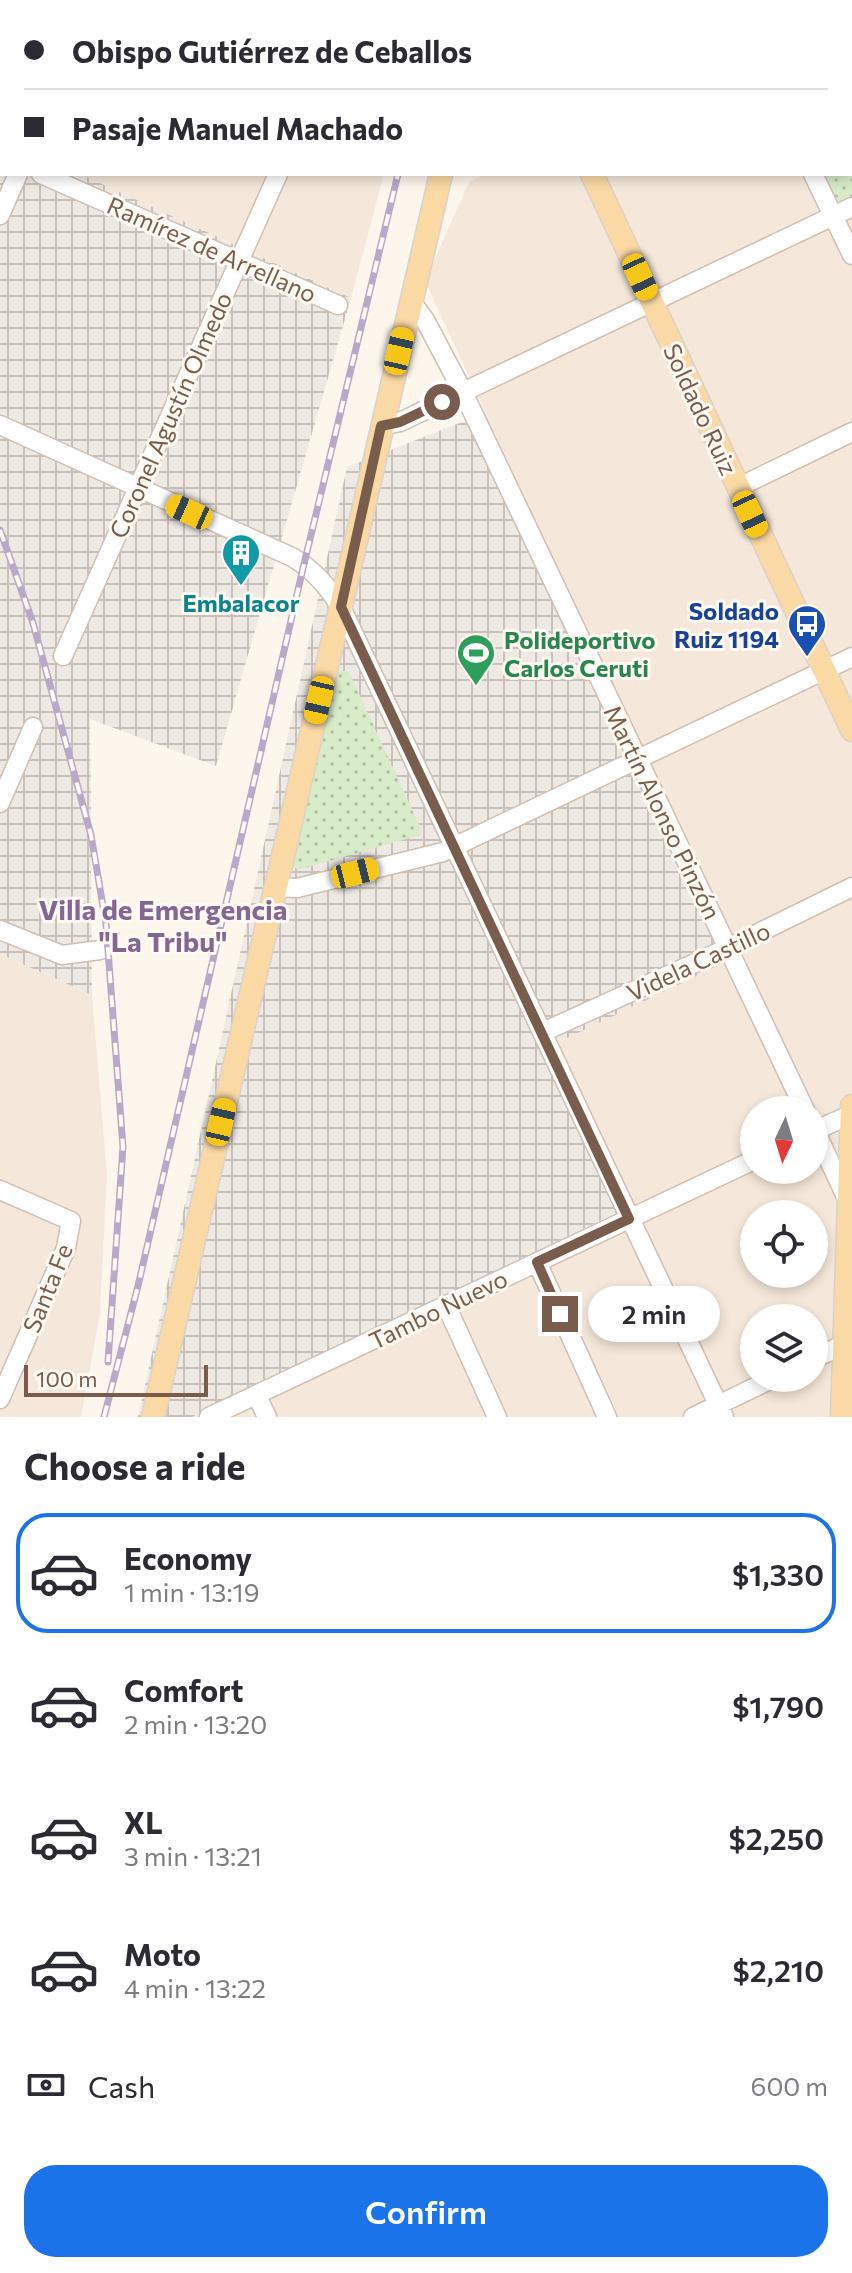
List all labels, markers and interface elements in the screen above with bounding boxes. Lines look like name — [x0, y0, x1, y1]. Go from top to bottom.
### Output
text: Obispo Gutiérrez de Ceballos — [72, 32, 472, 69]
text: Pasaje Manuel Machado — [72, 109, 403, 146]
street label: Ramírez de Arrellano — [103, 190, 321, 308]
car — [619, 250, 661, 304]
street label: Coronel Agustín Olmedo — [103, 287, 237, 543]
car — [382, 325, 416, 377]
street label: Soldado Ruiz — [658, 339, 744, 479]
route start — [424, 384, 460, 420]
car — [729, 487, 771, 541]
car — [162, 491, 216, 533]
building icon: Embalacor — [220, 532, 262, 587]
place label: Embalacor — [182, 588, 300, 617]
place label: Soldado Ruiz 1194 — [674, 596, 779, 653]
bus stop icon: Soldado Ruiz 1194 — [786, 603, 828, 658]
place label: Polideportivo Carlos Ceruti — [504, 625, 656, 682]
sports icon: Polideportivo Carlos Ceruti — [455, 632, 497, 687]
car — [302, 674, 336, 726]
street label: Martín Alonso Pinzón — [598, 700, 728, 924]
car — [329, 856, 381, 890]
district label: Villa de Emergencia "La Tribu" — [38, 892, 288, 958]
street label: Videla Castillo — [622, 915, 774, 1007]
car — [204, 1096, 238, 1148]
north arrow — [740, 1096, 828, 1184]
map controls — [740, 1096, 828, 1392]
button: locate — [740, 1200, 828, 1288]
street label: Santa Fe — [16, 1239, 78, 1337]
street label: Tambo Nuevo — [364, 1263, 512, 1355]
callout: 2 min — [588, 1286, 720, 1342]
route end — [542, 1296, 578, 1332]
text: 2 min — [622, 1298, 686, 1329]
button: layers — [740, 1304, 828, 1392]
scale bar — [24, 1361, 208, 1397]
text: 100 m — [36, 1365, 98, 1392]
text: Choose a ride — [24, 1443, 245, 1487]
icon: car — [28, 1537, 100, 1609]
text: Economy — [124, 1539, 252, 1576]
text: $1,330 — [732, 1555, 824, 1592]
text: 1 min · 13:19 — [124, 1576, 259, 1607]
icon: car — [28, 1669, 100, 1741]
text: Comfort — [124, 1671, 243, 1708]
text: $1,790 — [732, 1687, 824, 1724]
text: 2 min · 13:20 — [124, 1708, 267, 1739]
icon: car — [28, 1801, 100, 1873]
text: XL — [124, 1803, 163, 1840]
text: $2,250 — [729, 1819, 824, 1856]
text: 3 min · 13:21 — [124, 1840, 262, 1871]
icon: car — [28, 1933, 100, 2005]
text: Moto — [124, 1935, 201, 1972]
text: $2,210 — [733, 1951, 824, 1988]
text: 4 min · 13:22 — [124, 1972, 266, 2003]
icon: cash — [24, 2063, 68, 2107]
text: Cash — [88, 2067, 155, 2104]
text: 600 m — [751, 2070, 828, 2101]
button: Confirm — [24, 2165, 828, 2257]

